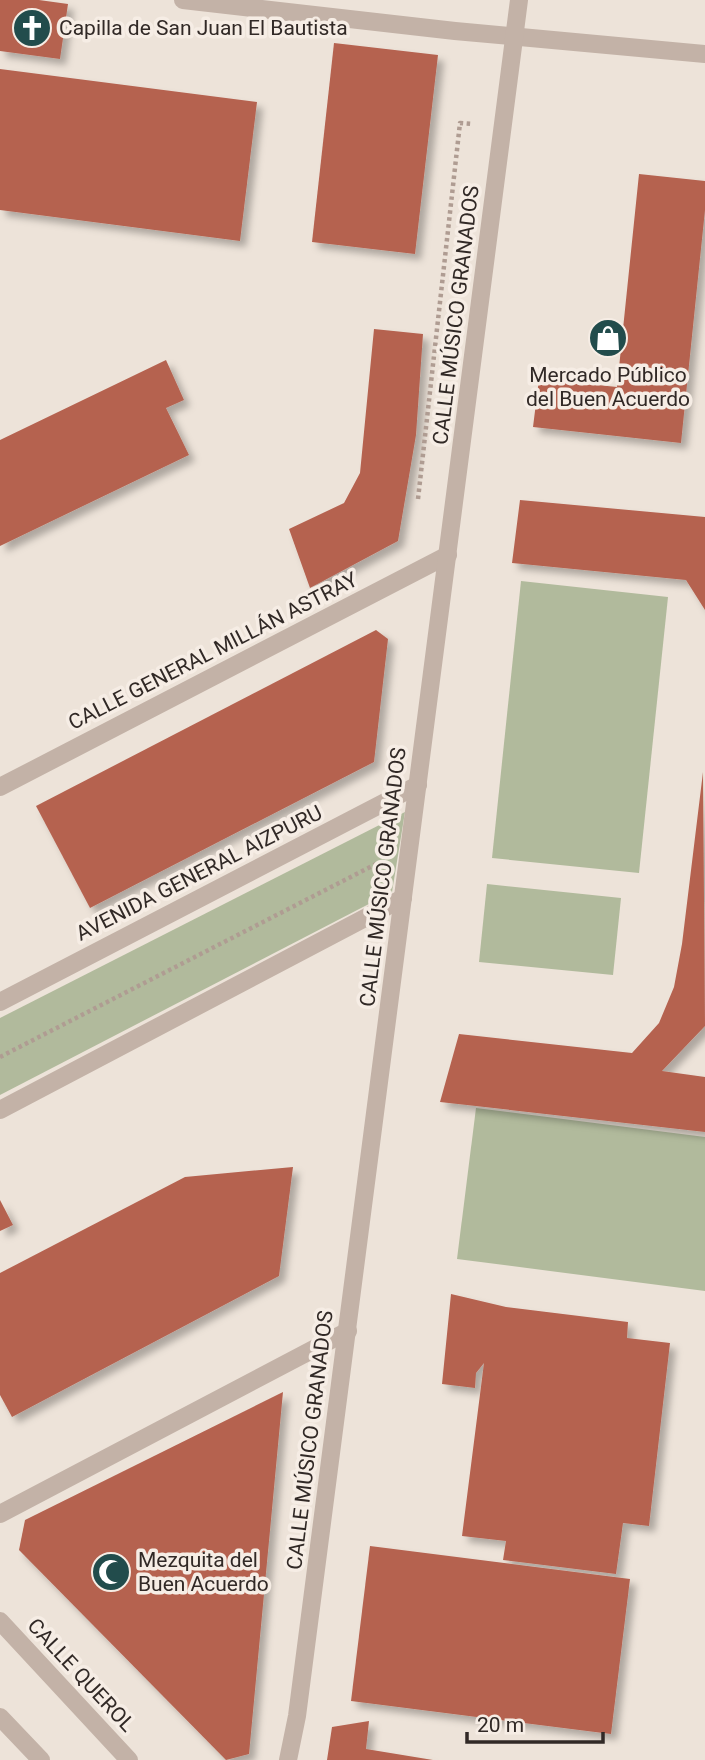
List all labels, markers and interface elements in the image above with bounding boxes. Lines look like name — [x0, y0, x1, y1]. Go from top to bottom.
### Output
church icon: Capilla de San Juan El Bautista — [11, 7, 53, 49]
place label: Capilla de San Juan El Bautista — [59, 16, 348, 40]
street label: CALLE MÚSICO GRANADOS — [428, 184, 484, 446]
shop icon: Mercado Público del Buen Acuerdo — [587, 317, 629, 359]
place label: Mercado Público del Buen Acuerdo — [526, 363, 690, 411]
street label: CALLE GENERAL MILLÁN ASTRAY — [64, 567, 362, 735]
street label: CALLE MÚSICO GRANADOS — [355, 746, 411, 1008]
street label: AVENIDA GENERAL AIZPURU — [72, 800, 326, 946]
street label: CALLE MÚSICO GRANADOS — [282, 1309, 338, 1571]
place label: Mezquita del Buen Acuerdo — [138, 1548, 269, 1596]
mosque icon: Mezquita del Buen Acuerdo — [90, 1551, 132, 1593]
street label: CALLE QUEROL — [22, 1613, 140, 1737]
scale bar — [467, 1700, 604, 1744]
text: 20 m — [477, 1713, 524, 1737]

